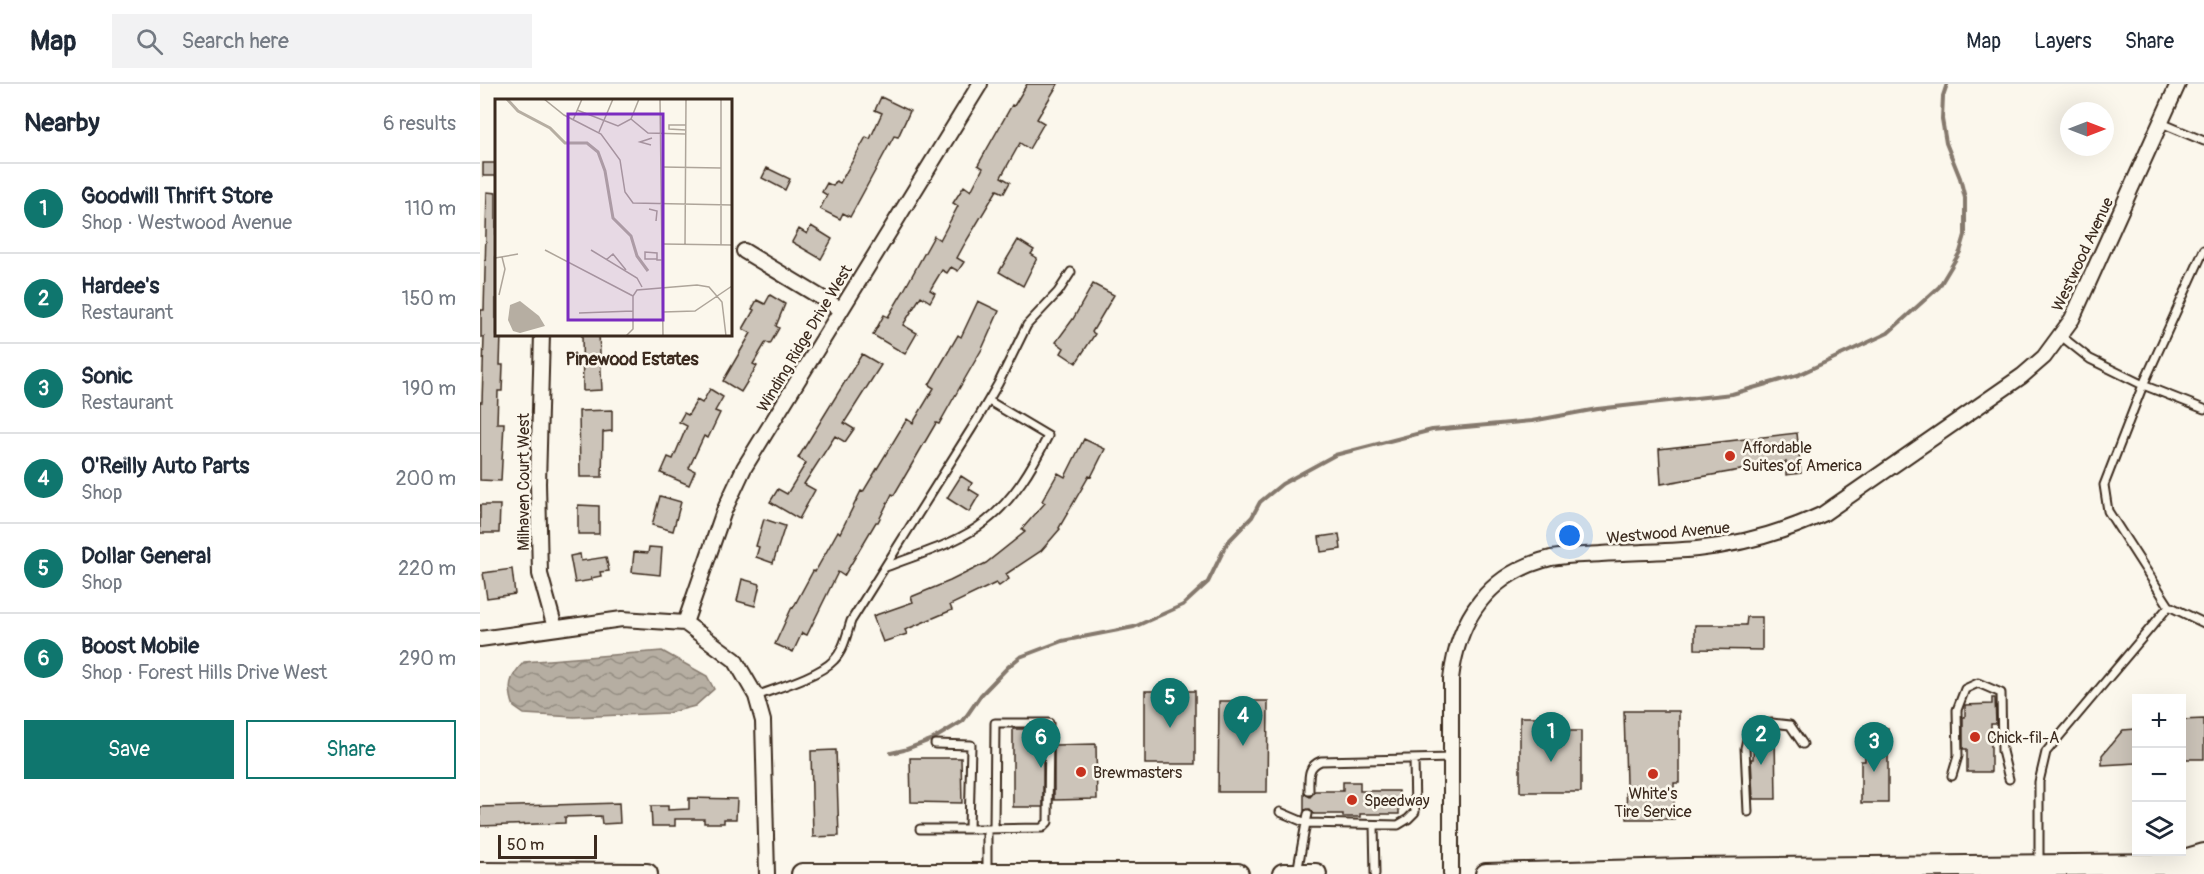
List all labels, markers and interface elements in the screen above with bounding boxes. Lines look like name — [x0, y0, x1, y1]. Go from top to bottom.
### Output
search box — [112, 14, 532, 68]
text: Map — [30, 24, 76, 59]
icon: search — [133, 25, 166, 58]
text: Search here — [181, 27, 289, 55]
text: Map — [1966, 28, 2001, 55]
text: Layers — [2034, 28, 2092, 55]
text: Share — [2125, 28, 2174, 55]
inset map — [495, 99, 732, 336]
north arrow — [2060, 102, 2114, 156]
text: Nearby — [24, 107, 100, 139]
text: 6 results — [383, 111, 456, 136]
text: Goodwill Thrift Store — [81, 182, 273, 210]
street label: Westwood Avenue — [2048, 194, 2118, 315]
text: 1 — [40, 196, 47, 221]
text: 110 m — [405, 196, 456, 221]
text: Shop · Westwood Avenue — [81, 210, 292, 235]
street label: Winding Ridge Drive West — [753, 261, 857, 416]
text: Hardee's — [81, 272, 159, 300]
text: 2 — [38, 286, 49, 311]
text: 150 m — [402, 286, 456, 311]
text: Restaurant — [81, 300, 173, 325]
district label: Pinewood Estates — [566, 348, 699, 371]
text: Sonic — [81, 362, 133, 390]
text: 3 — [38, 376, 49, 401]
text: 190 m — [402, 376, 456, 401]
text: Restaurant — [81, 390, 173, 415]
street label: Milhaven Court West — [514, 413, 534, 551]
place label: Affordable Suites of America — [1742, 438, 1862, 476]
marker: Affordable Suites of America — [1723, 449, 1737, 463]
text: O'Reilly Auto Parts — [81, 452, 249, 480]
text: 4 — [38, 466, 49, 491]
text: 200 m — [395, 466, 456, 491]
text: Shop — [81, 480, 122, 505]
street label: Westwood Avenue — [1606, 518, 1731, 548]
your location — [1555, 521, 1584, 550]
text: Dollar General — [81, 542, 212, 570]
text: 5 — [38, 556, 49, 581]
text: 220 m — [398, 556, 456, 581]
text: Shop — [81, 570, 122, 595]
text: Boost Mobile — [81, 632, 199, 660]
text: 6 — [38, 646, 49, 671]
text: 290 m — [399, 646, 456, 671]
text: Shop · Forest Hills Drive West — [81, 660, 327, 685]
pin: 5 — [1150, 678, 1190, 728]
map controls — [2132, 694, 2186, 856]
button: + — [2132, 694, 2186, 748]
pin: 4 — [1224, 696, 1263, 746]
pin: 1 — [1532, 712, 1570, 762]
pin: 2 — [1742, 716, 1780, 765]
pin: 6 — [1022, 718, 1060, 768]
button: Save — [24, 720, 234, 779]
button: Share — [246, 720, 456, 779]
pin: 3 — [1854, 722, 1894, 772]
place label: Chick-fil-A — [1987, 728, 2059, 748]
marker: Chick-fil-A — [1968, 730, 1982, 744]
button: − — [2132, 748, 2186, 802]
place label: Brewmasters — [1093, 763, 1182, 783]
marker: Brewmasters — [1074, 765, 1088, 779]
marker: White's Tire Service — [1646, 767, 1660, 781]
place label: White's Tire Service — [1614, 784, 1692, 822]
place label: Speedway — [1364, 791, 1430, 811]
marker: Speedway — [1345, 793, 1359, 807]
button: layers — [2132, 802, 2186, 856]
scale bar — [498, 832, 597, 860]
text: 50 m — [507, 835, 544, 855]

